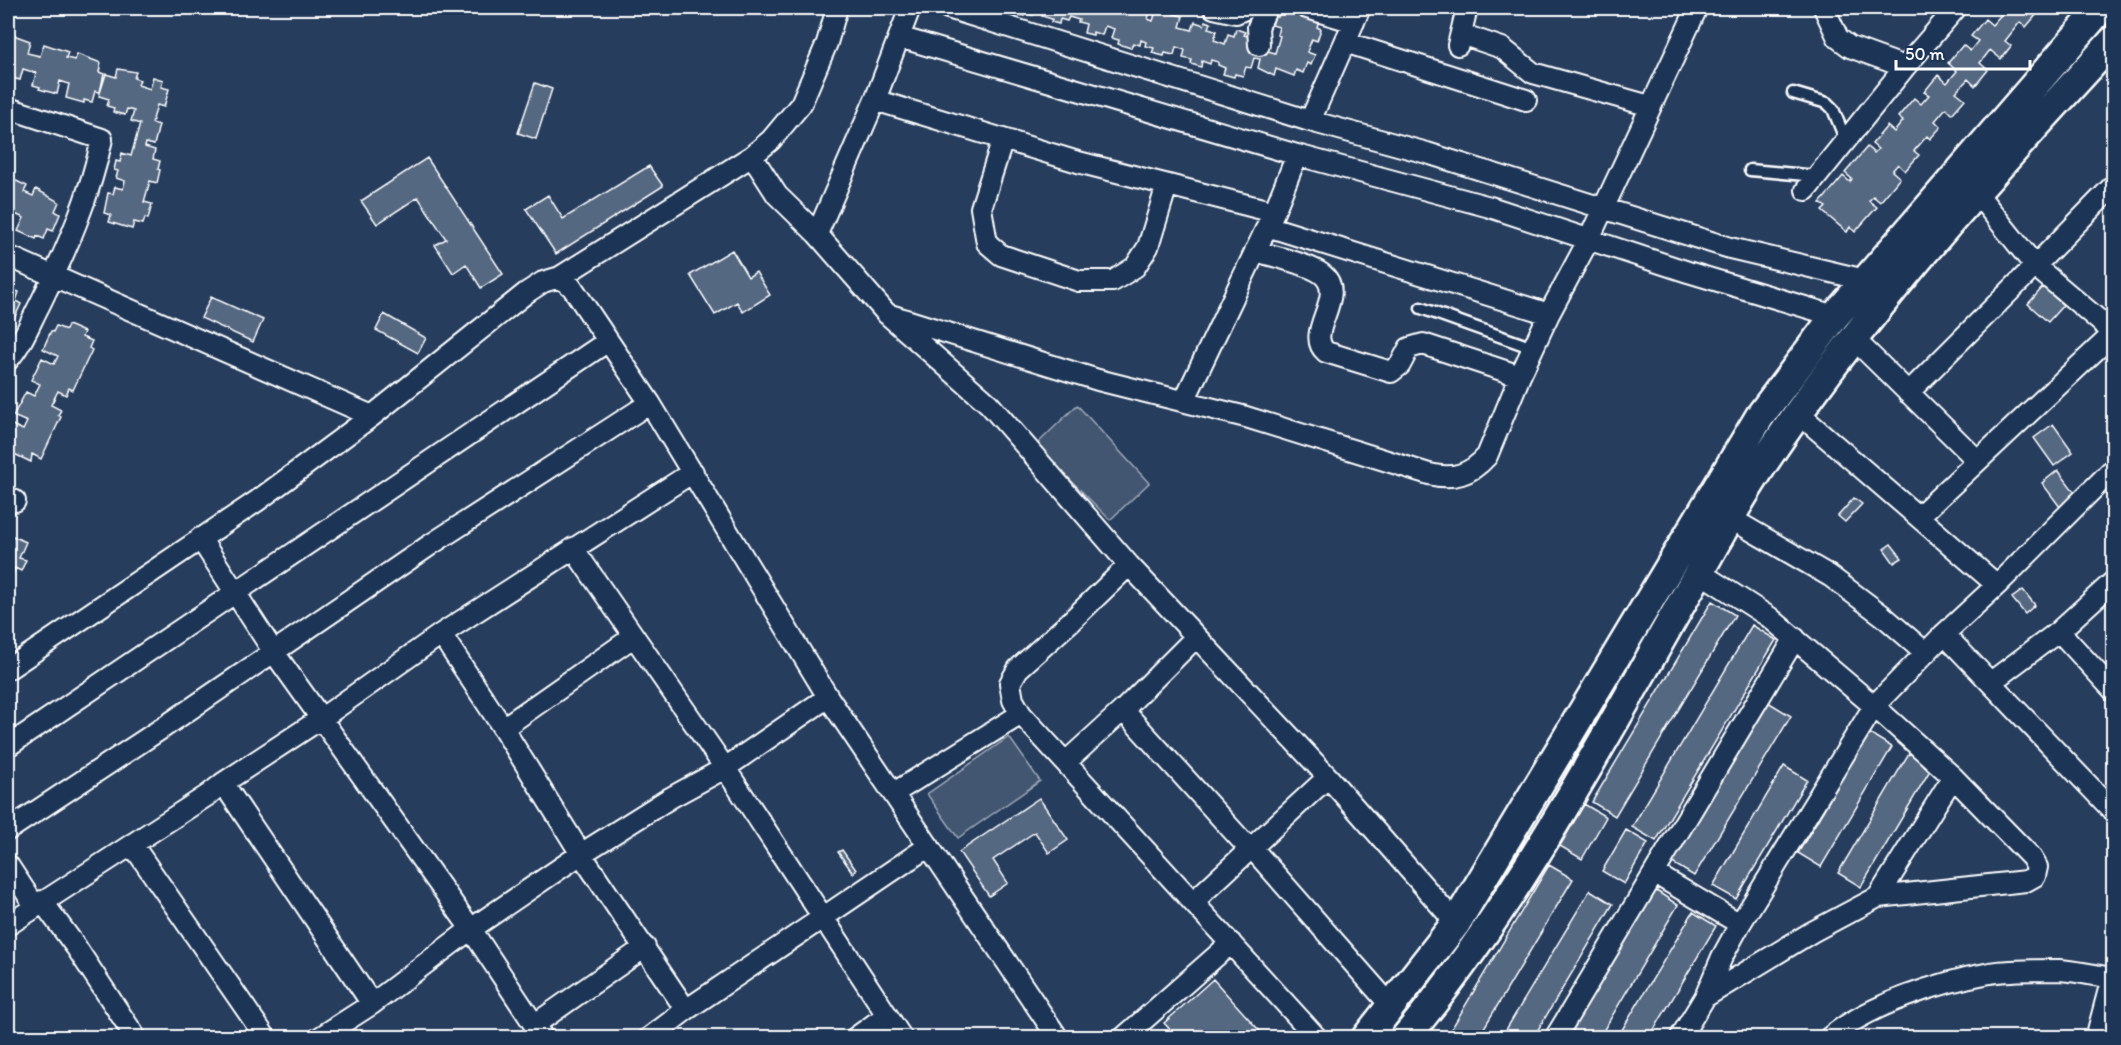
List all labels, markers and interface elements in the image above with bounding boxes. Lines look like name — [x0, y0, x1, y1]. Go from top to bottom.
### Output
scale bar — [1896, 33, 2030, 71]
text: 50 m — [1905, 43, 1945, 65]

